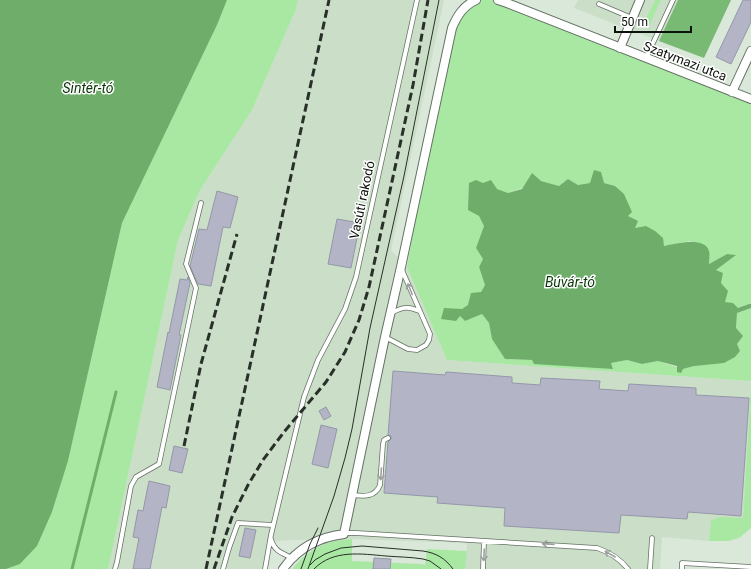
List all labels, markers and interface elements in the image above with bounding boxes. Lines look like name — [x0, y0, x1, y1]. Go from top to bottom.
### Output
scale bar — [615, 8, 691, 34]
text: 50 m — [621, 15, 648, 29]
street label: Szatymazi utca — [641, 38, 729, 84]
water label: Sintér-tó — [63, 80, 114, 96]
street label: Vasúti rakodó — [346, 160, 378, 240]
water label: Búvár-tó — [545, 274, 595, 290]
one-way arrow — [406, 283, 414, 295]
one-way arrow — [377, 467, 385, 480]
one-way arrow — [542, 541, 555, 548]
one-way arrow — [480, 548, 487, 561]
one-way arrow — [604, 549, 616, 557]

